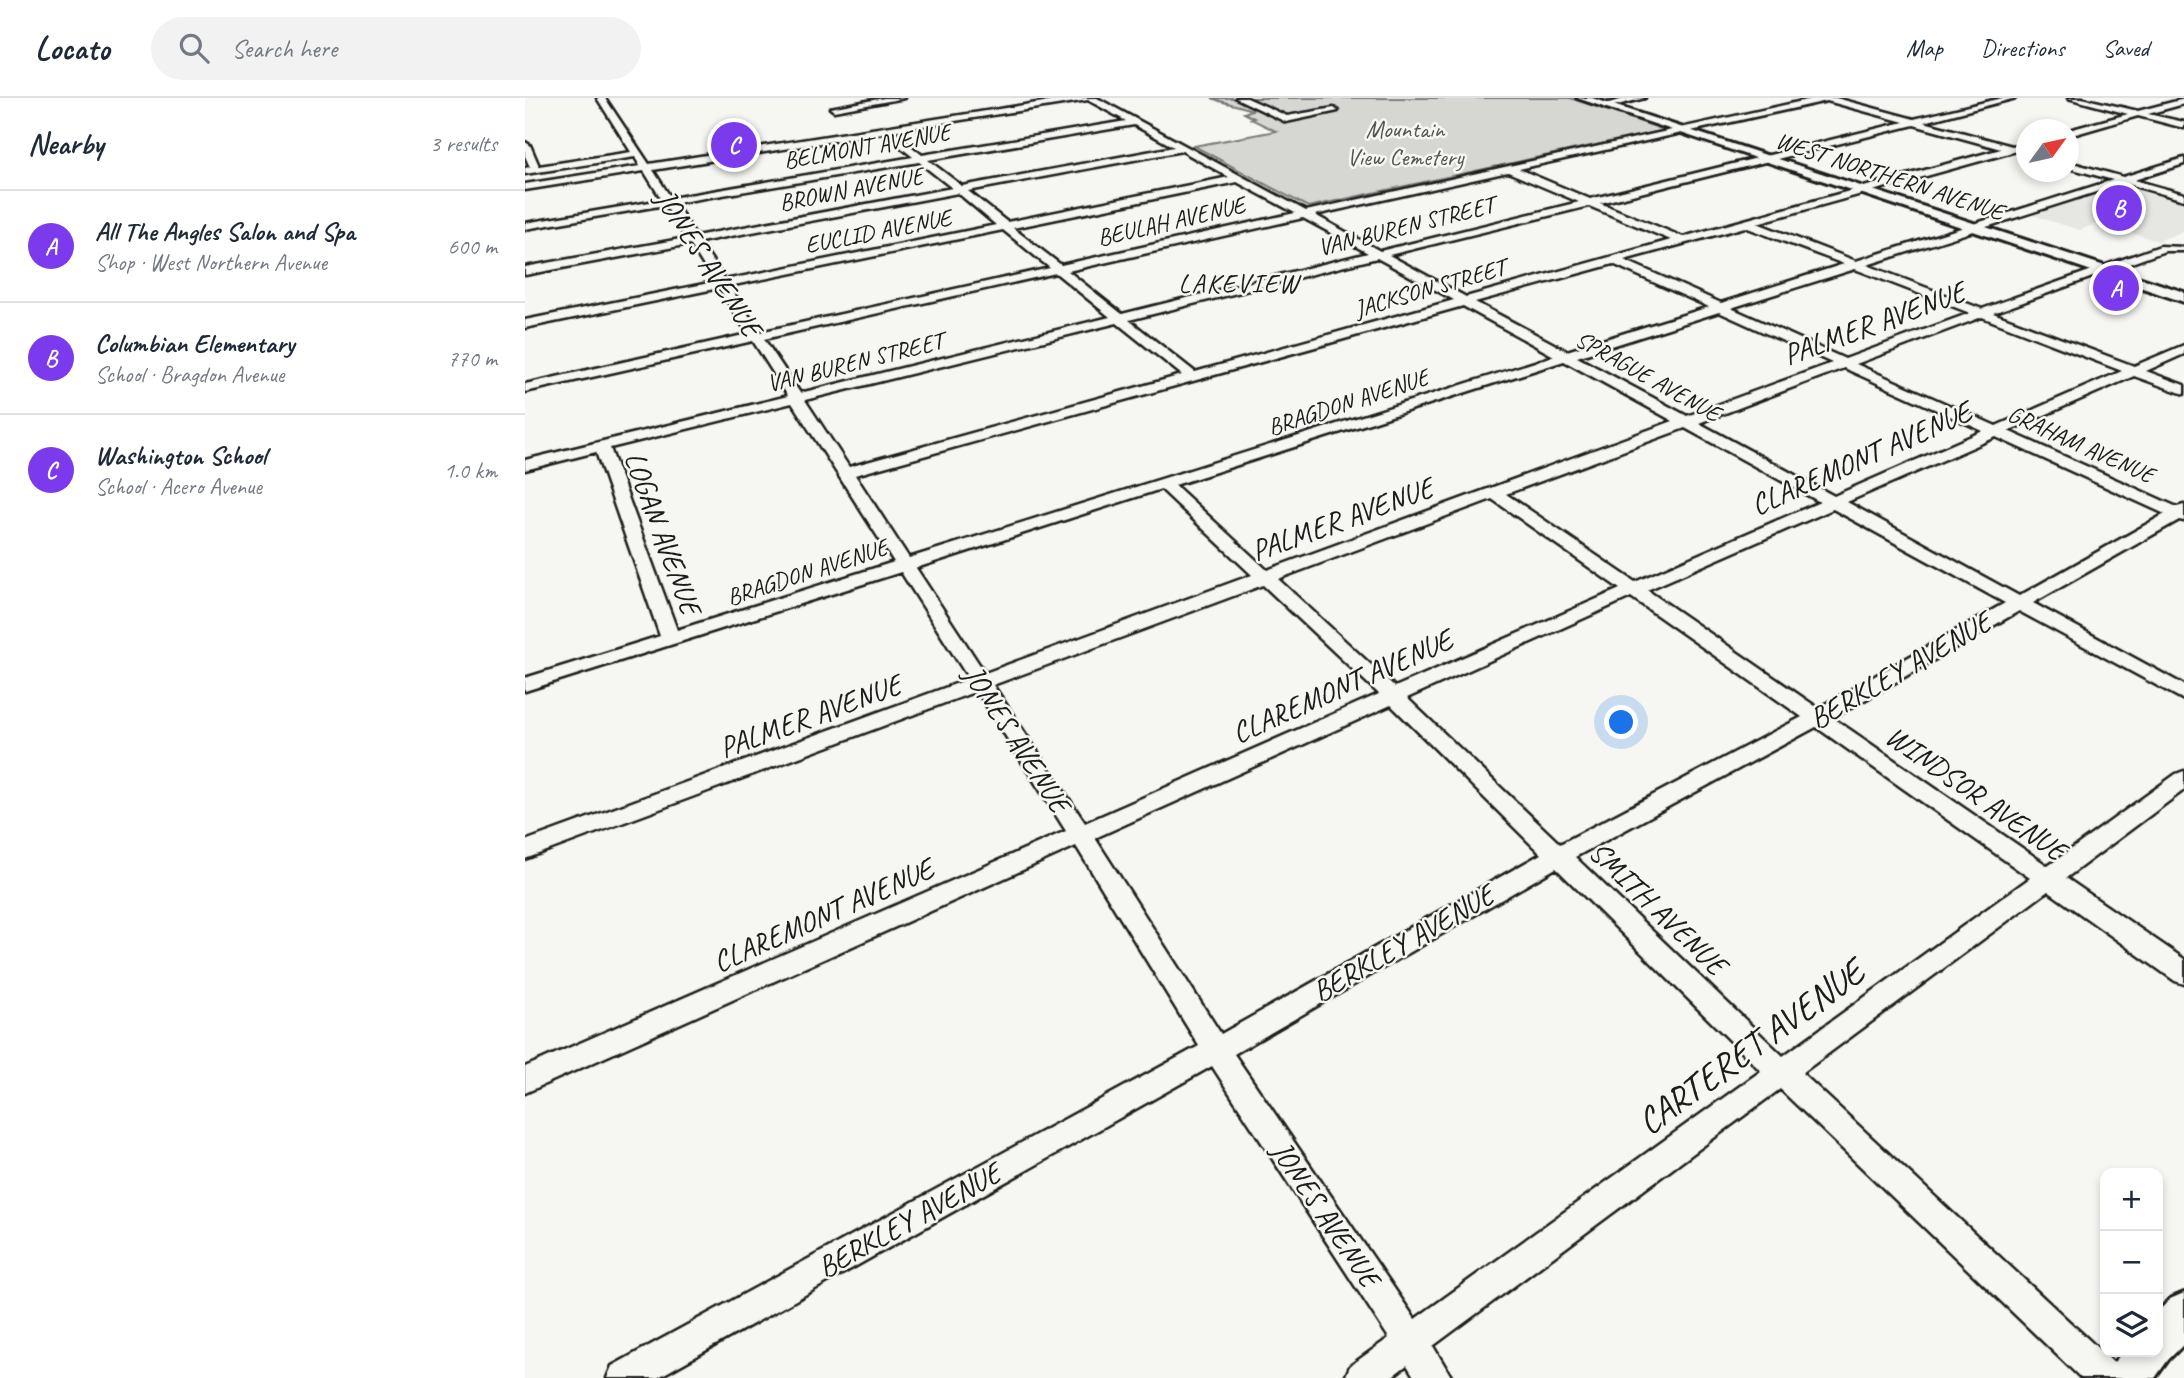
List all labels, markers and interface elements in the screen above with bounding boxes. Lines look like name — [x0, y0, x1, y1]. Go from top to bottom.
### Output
search box — [151, 17, 641, 80]
text: Locato — [35, 27, 109, 69]
icon: search — [175, 29, 213, 67]
text: Search here — [231, 32, 337, 65]
text: Map — [1906, 33, 1943, 63]
text: Directions — [1981, 33, 2064, 63]
text: Saved — [2102, 33, 2149, 63]
park label: Mountain View Cemetery — [1347, 114, 1465, 172]
street label: BELMONT AVENUE — [781, 116, 955, 175]
pin: C — [711, 119, 757, 171]
north arrow — [2016, 119, 2079, 182]
text: Nearby — [28, 125, 104, 163]
street label: WEST NORTHERN AVENUE — [1772, 125, 2011, 228]
text: 3 results — [430, 129, 497, 158]
street label: BROWN AVENUE — [777, 160, 928, 218]
street label: JONES AVENUE — [646, 180, 773, 347]
pin: B — [2096, 182, 2142, 234]
street label: VAN BUREN STREET — [1315, 188, 1503, 262]
street label: BEULAH AVENUE — [1094, 189, 1251, 253]
street label: EUCLID AVENUE — [802, 202, 957, 260]
text: All The Angles Salon and Spa — [95, 215, 355, 248]
text: A — [45, 232, 57, 261]
text: 600 m — [448, 232, 497, 261]
text: Shop · West Northern Avenue — [95, 248, 327, 277]
street label: JACKSON STREET — [1350, 250, 1515, 324]
pin: A — [2093, 262, 2139, 314]
district label: LAKEVIEW — [1178, 267, 1302, 300]
street label: PALMER AVENUE — [1778, 271, 1974, 374]
street label: VAN BUREN STREET — [764, 324, 952, 398]
street label: SPRAGUE AVENUE — [1570, 324, 1729, 430]
text: Columbian Elementary — [95, 327, 294, 360]
text: B — [45, 344, 57, 373]
text: 770 m — [448, 344, 497, 373]
text: School · Bragdon Avenue — [95, 360, 284, 389]
street label: BRAGDON AVENUE — [1264, 361, 1435, 442]
street label: CLAREMONT AVENUE — [1745, 391, 1981, 524]
street label: GRAHAM AVENUE — [2003, 398, 2161, 491]
text: Washington School — [95, 439, 267, 472]
street label: LOGAN AVENUE — [616, 446, 711, 623]
text: C — [46, 456, 56, 485]
text: 1.0 km — [444, 456, 497, 485]
street label: PALMER AVENUE — [1246, 467, 1442, 570]
text: School · Acero Avenue — [95, 472, 262, 501]
street label: BRAGDON AVENUE — [723, 531, 894, 612]
street label: BERKLEY AVENUE — [1802, 601, 2001, 737]
street label: CLAREMONT AVENUE — [1226, 619, 1462, 752]
street label: JONES AVENUE — [954, 656, 1081, 823]
street label: PALMER AVENUE — [714, 664, 910, 767]
your location — [1604, 705, 1638, 739]
street label: WINDSOR AVENUE — [1878, 717, 2077, 871]
street label: SMITH AVENUE — [1581, 833, 1737, 986]
street label: CLAREMONT AVENUE — [707, 848, 943, 981]
street label: BERKLEY AVENUE — [1305, 874, 1504, 1010]
street label: CARTERET AVENUE — [1627, 946, 1877, 1145]
street label: JONES AVENUE — [1262, 1132, 1391, 1297]
street label: BERKLEY AVENUE — [811, 1152, 1010, 1286]
map controls — [2100, 1168, 2163, 1357]
button: + — [2100, 1168, 2163, 1231]
button: − — [2100, 1231, 2163, 1294]
button: layers — [2100, 1294, 2163, 1357]

